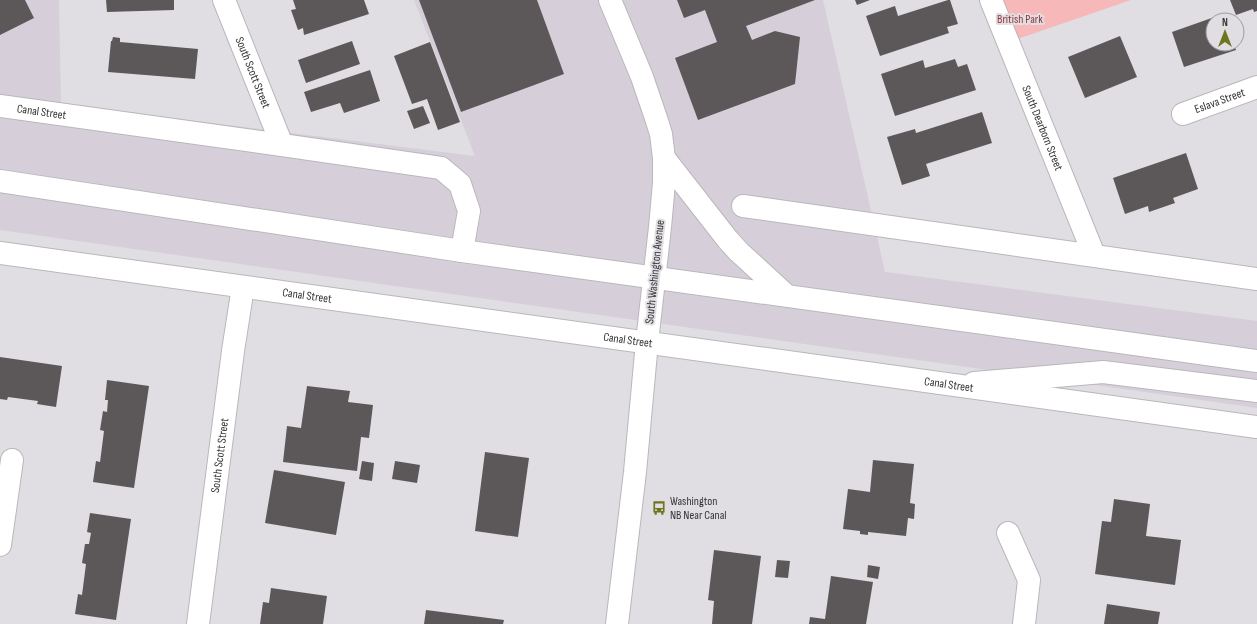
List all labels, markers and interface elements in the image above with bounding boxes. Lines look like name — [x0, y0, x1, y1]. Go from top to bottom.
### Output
park label: British Park — [997, 12, 1043, 27]
north arrow — [1205, 12, 1245, 52]
text: N — [1222, 16, 1228, 29]
street label: South Scott Street — [232, 35, 274, 111]
street label: South Dearborn Street — [1019, 83, 1067, 173]
street label: Eslava Street — [1192, 84, 1247, 117]
street label: Canal Street — [16, 101, 67, 123]
street label: South Washington Avenue — [642, 219, 668, 325]
street label: Canal Street — [282, 285, 333, 306]
street label: Canal Street — [602, 329, 654, 351]
street label: Canal Street — [923, 374, 975, 395]
street label: South Scott Street — [207, 417, 232, 494]
place label: Washington NB Near Canal — [670, 494, 727, 523]
bus stop icon: Washington NB Near Canal — [651, 500, 667, 516]

